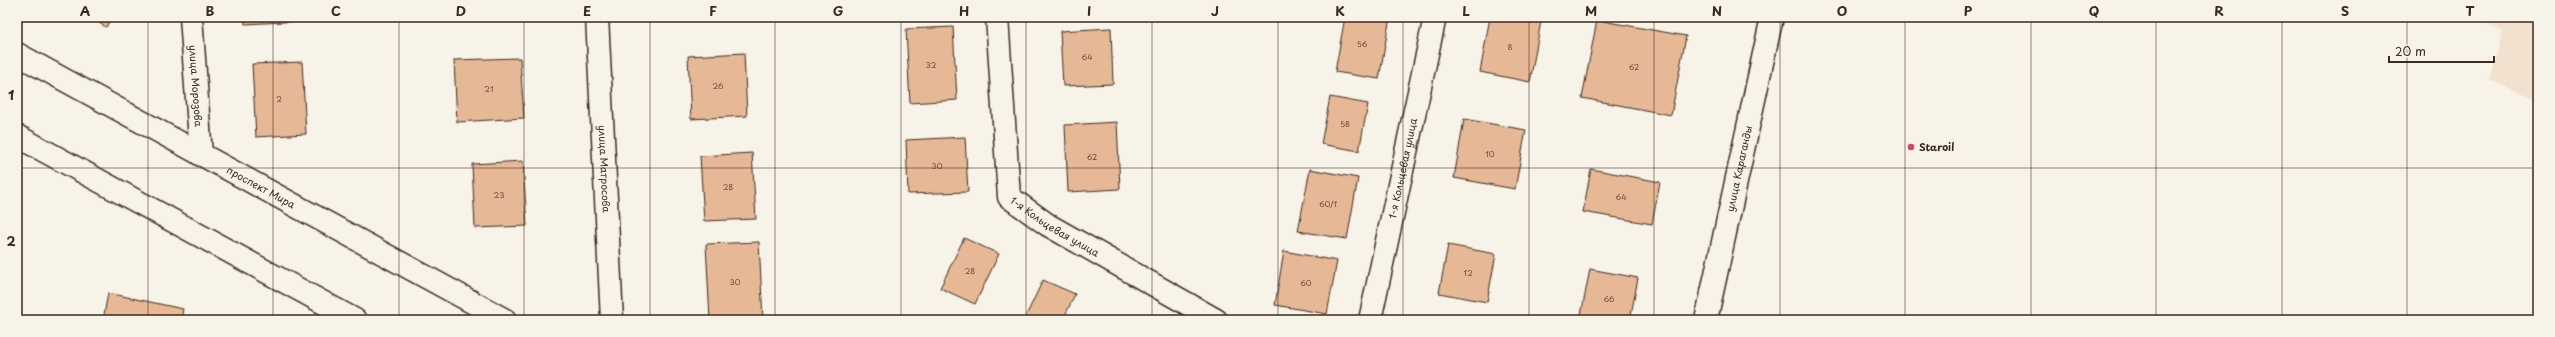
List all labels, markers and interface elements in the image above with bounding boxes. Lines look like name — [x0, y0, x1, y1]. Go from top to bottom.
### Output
text: A — [80, 1, 90, 20]
text: B — [206, 1, 215, 20]
text: C — [331, 1, 341, 20]
text: D — [456, 1, 466, 20]
text: E — [583, 1, 591, 20]
text: F — [709, 1, 717, 20]
text: G — [833, 1, 843, 20]
text: H — [959, 1, 969, 20]
text: I — [1087, 1, 1091, 20]
text: J — [1211, 1, 1219, 20]
text: K — [1335, 1, 1345, 20]
text: L — [1462, 1, 1470, 20]
text: M — [1585, 1, 1597, 20]
text: N — [1712, 1, 1722, 20]
text: O — [1837, 1, 1847, 20]
text: P — [1964, 1, 1973, 20]
text: Q — [2089, 1, 2099, 20]
text: R — [2214, 1, 2224, 20]
text: S — [2341, 1, 2349, 20]
text: T — [2466, 1, 2475, 20]
house number: 56 — [1357, 38, 1368, 50]
scale bar — [2389, 38, 2494, 64]
house number: 8 — [1508, 41, 1513, 53]
text: 20 m — [2395, 42, 2426, 60]
street label: улица Морозова — [186, 44, 207, 128]
house number: 64 — [1082, 51, 1092, 63]
house number: 32 — [926, 59, 937, 71]
house number: 62 — [1629, 61, 1639, 73]
house number: 26 — [713, 80, 724, 92]
house number: 21 — [484, 83, 494, 95]
text: 1 — [8, 85, 14, 104]
house number: 2 — [276, 93, 282, 105]
street label: 1-я Кольцевая улица — [1384, 116, 1420, 220]
house number: 58 — [1340, 118, 1350, 130]
street label: улица Караганды — [1722, 124, 1755, 213]
street label: улица Матросова — [595, 125, 615, 214]
place label: Staroil — [1919, 139, 1954, 154]
marker: Staroil — [1906, 142, 1916, 152]
house number: 10 — [1485, 148, 1495, 160]
house number: 62 — [1087, 151, 1097, 163]
house number: 30 — [931, 160, 943, 172]
street label: проспект Мира — [224, 162, 299, 212]
house number: 28 — [723, 181, 733, 193]
house number: 23 — [494, 189, 504, 201]
house number: 64 — [1616, 191, 1626, 203]
street label: 1-я Кольцевая улица — [1008, 192, 1103, 260]
house number: 60/1 — [1319, 198, 1338, 210]
text: 2 — [6, 231, 16, 250]
house number: 28 — [965, 265, 975, 277]
house number: 12 — [1463, 267, 1473, 279]
house number: 30 — [729, 276, 741, 288]
house number: 60 — [1300, 277, 1312, 289]
house number: 66 — [1603, 293, 1615, 305]

